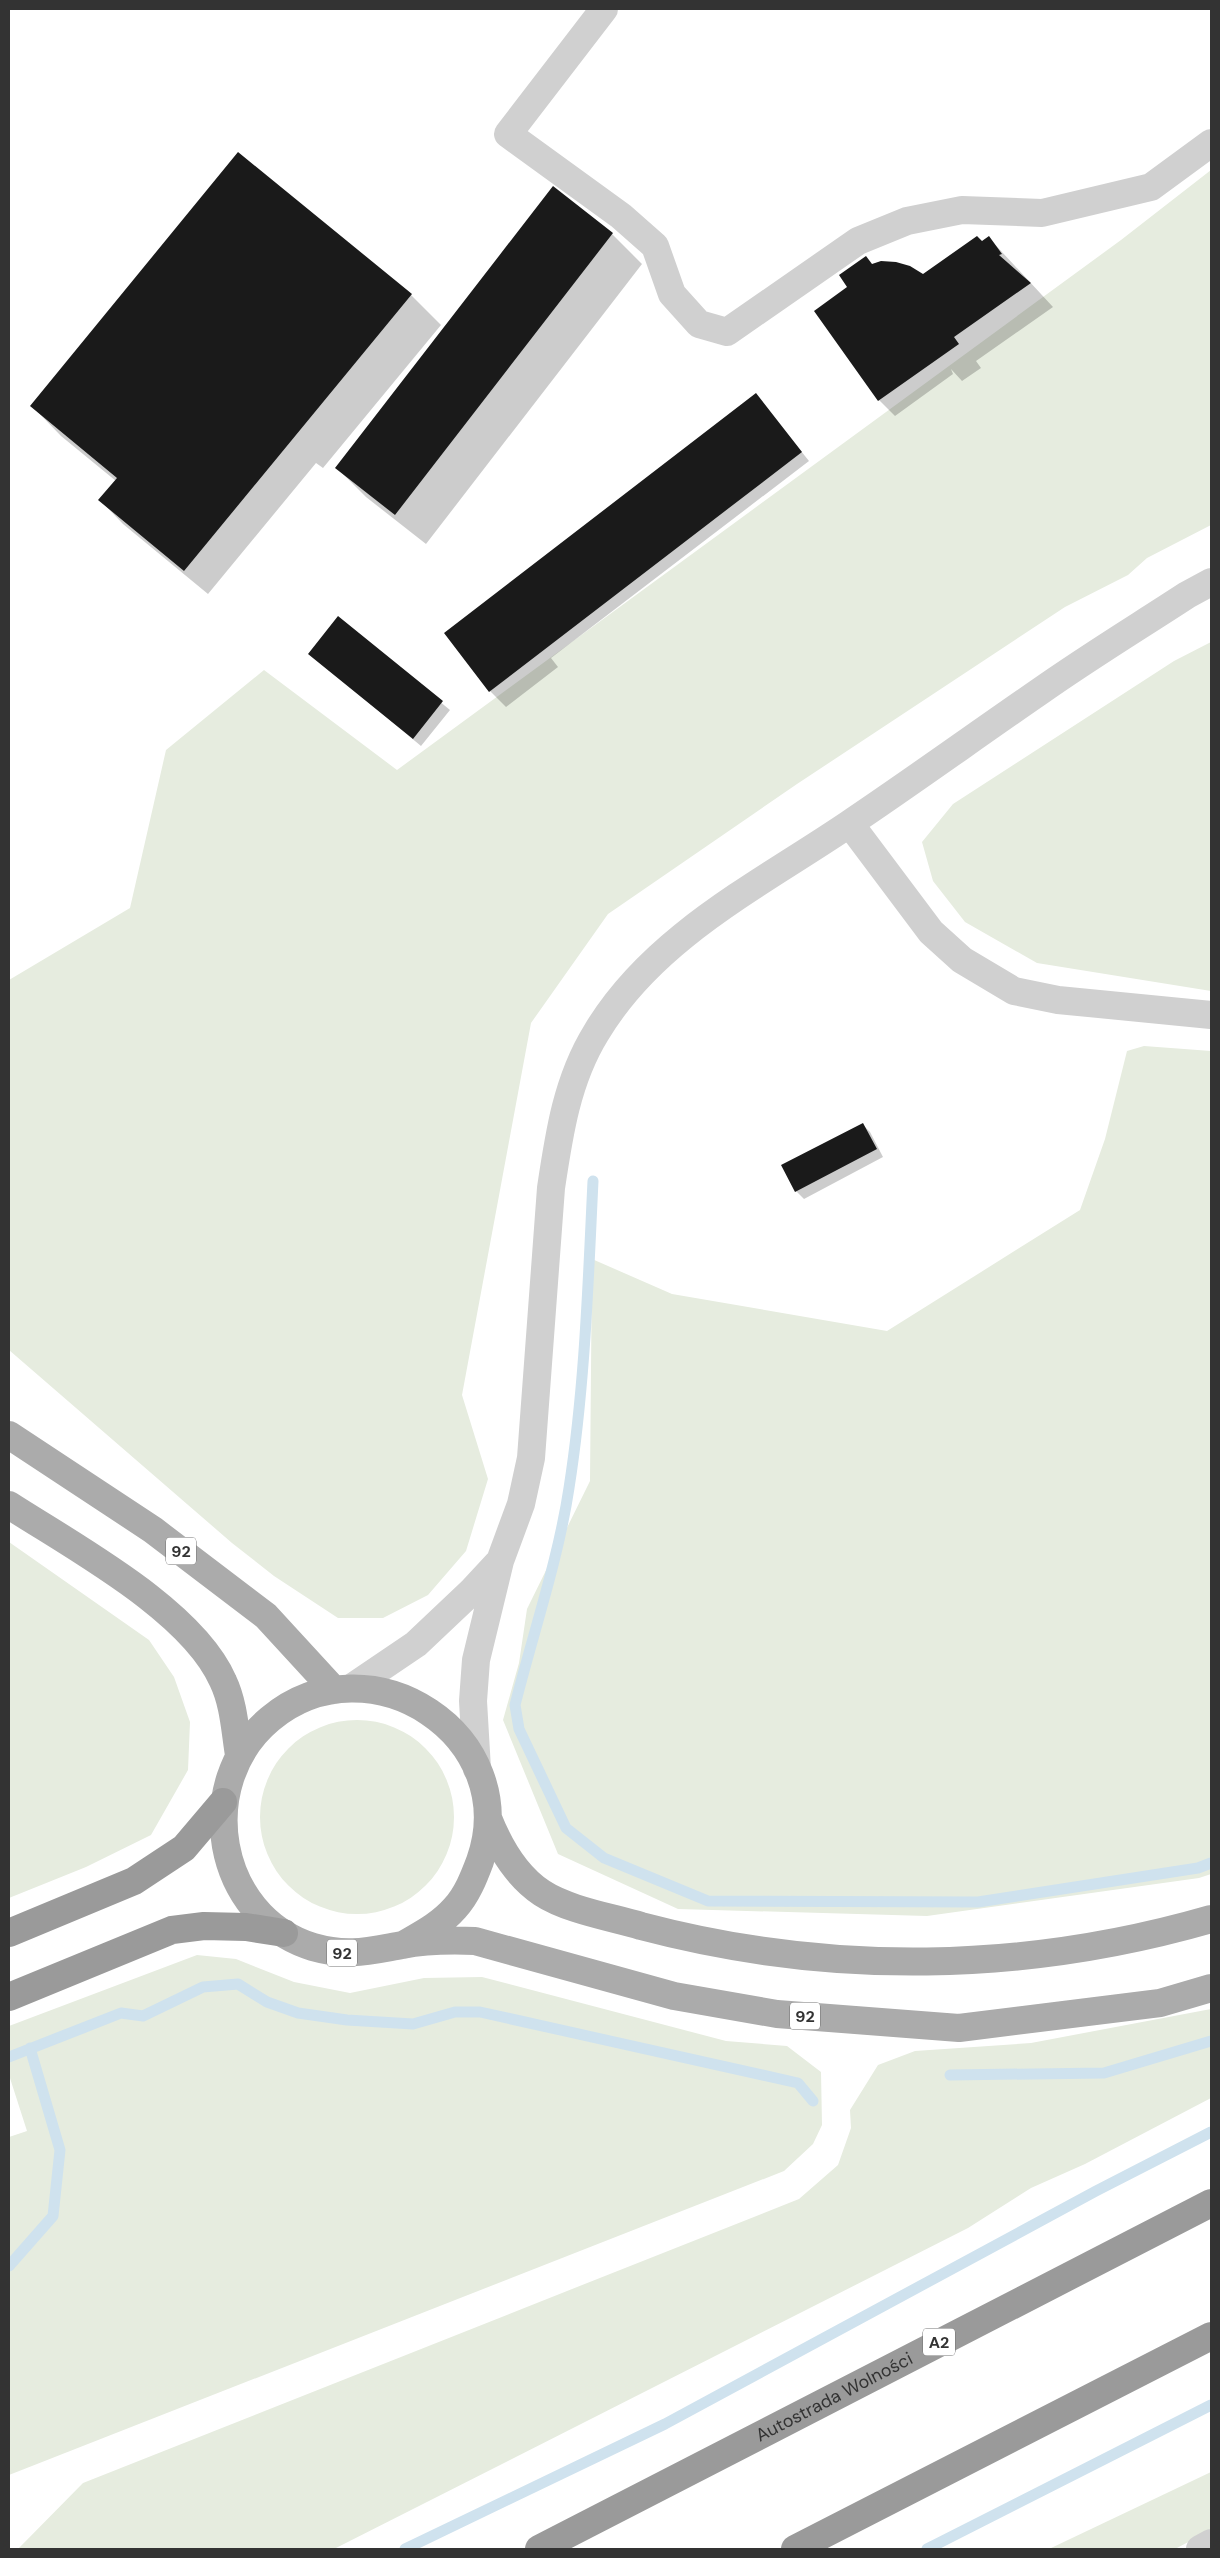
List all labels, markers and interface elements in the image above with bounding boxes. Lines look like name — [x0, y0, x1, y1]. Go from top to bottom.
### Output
road number: 92 — [166, 1538, 196, 1564]
road number: 92 — [327, 1940, 357, 1966]
road number: 92 — [790, 2002, 820, 2030]
road number: A2 — [923, 2328, 955, 2356]
street label: Autostrada Wolności — [752, 2347, 917, 2447]

